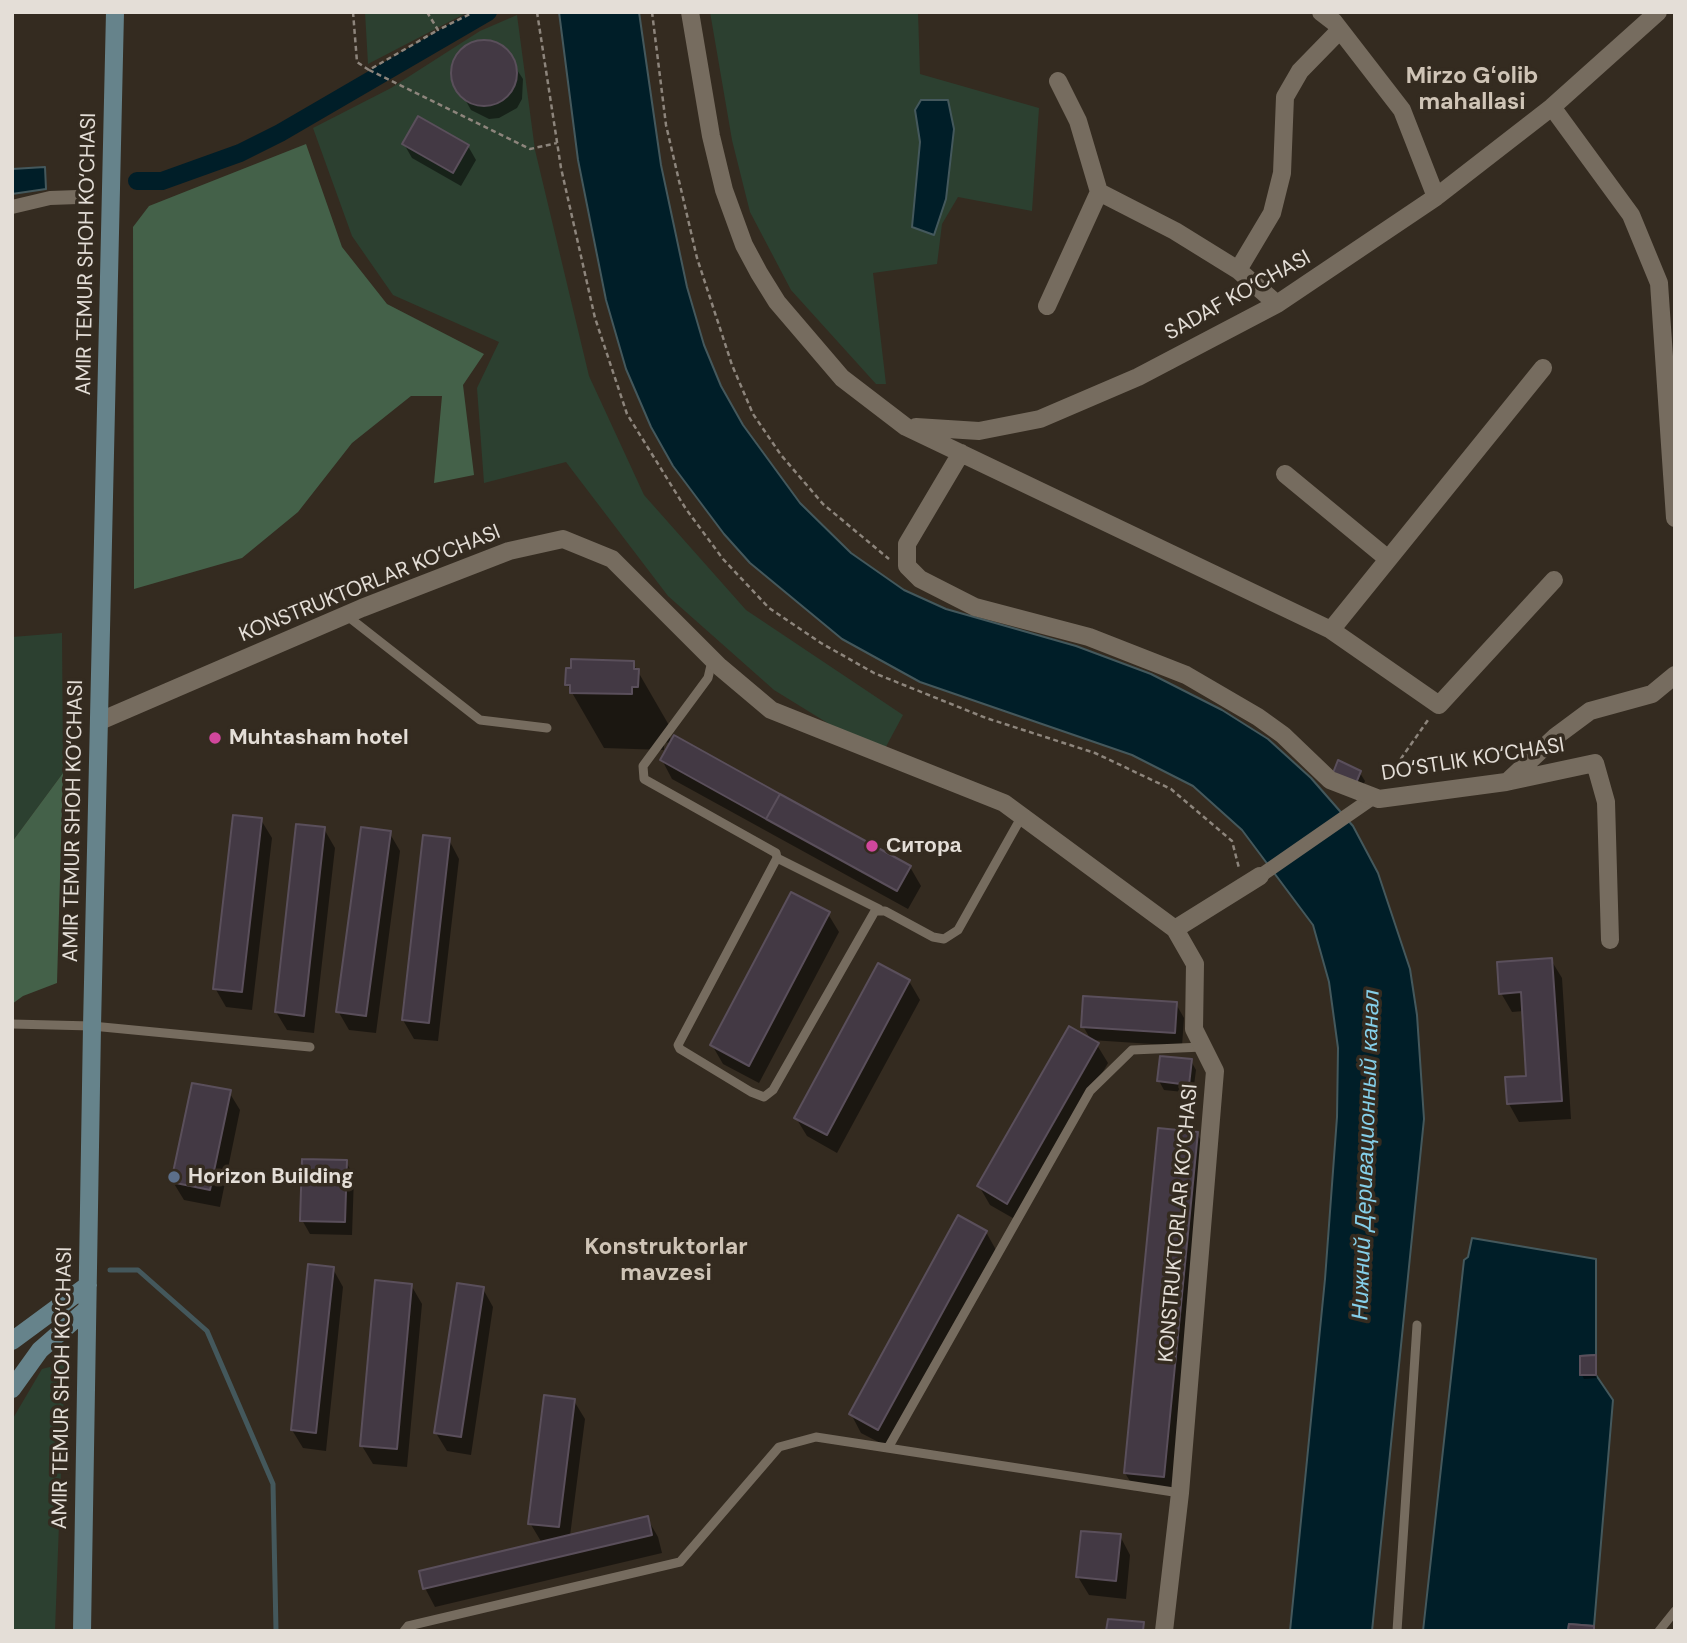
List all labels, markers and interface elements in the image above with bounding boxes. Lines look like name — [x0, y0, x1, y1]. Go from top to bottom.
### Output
district label: Mirzo Gʻolib mahallasi — [1406, 63, 1538, 117]
street label: AMIR TEMUR SHOH KO‘CHASI — [72, 112, 102, 396]
street label: SADAF KO‘CHASI — [1161, 246, 1315, 346]
street label: KONSTRUKTORLAR KO‘CHASI — [236, 520, 504, 648]
street label: AMIR TEMUR SHOH KO‘CHASI — [59, 679, 89, 963]
place label: Muhtasham hotel — [229, 725, 409, 751]
marker: Muhtasham hotel — [207, 730, 223, 746]
street label: DO‘STLIK KO‘CHASI — [1380, 733, 1566, 787]
place label: Ситора — [886, 833, 961, 859]
marker: Ситора — [864, 838, 880, 854]
water label: Нижний Деривационный канал — [1347, 989, 1387, 1321]
street label: KONSTRUKTORLAR KO‘CHASI — [1154, 1083, 1204, 1363]
place label: Horizon Building — [188, 1164, 354, 1190]
marker: Horizon Building — [166, 1169, 182, 1185]
district label: Konstruktorlar mavzesi — [584, 1234, 748, 1288]
street label: AMIR TEMUR SHOH KO‘CHASI — [48, 1246, 78, 1530]

